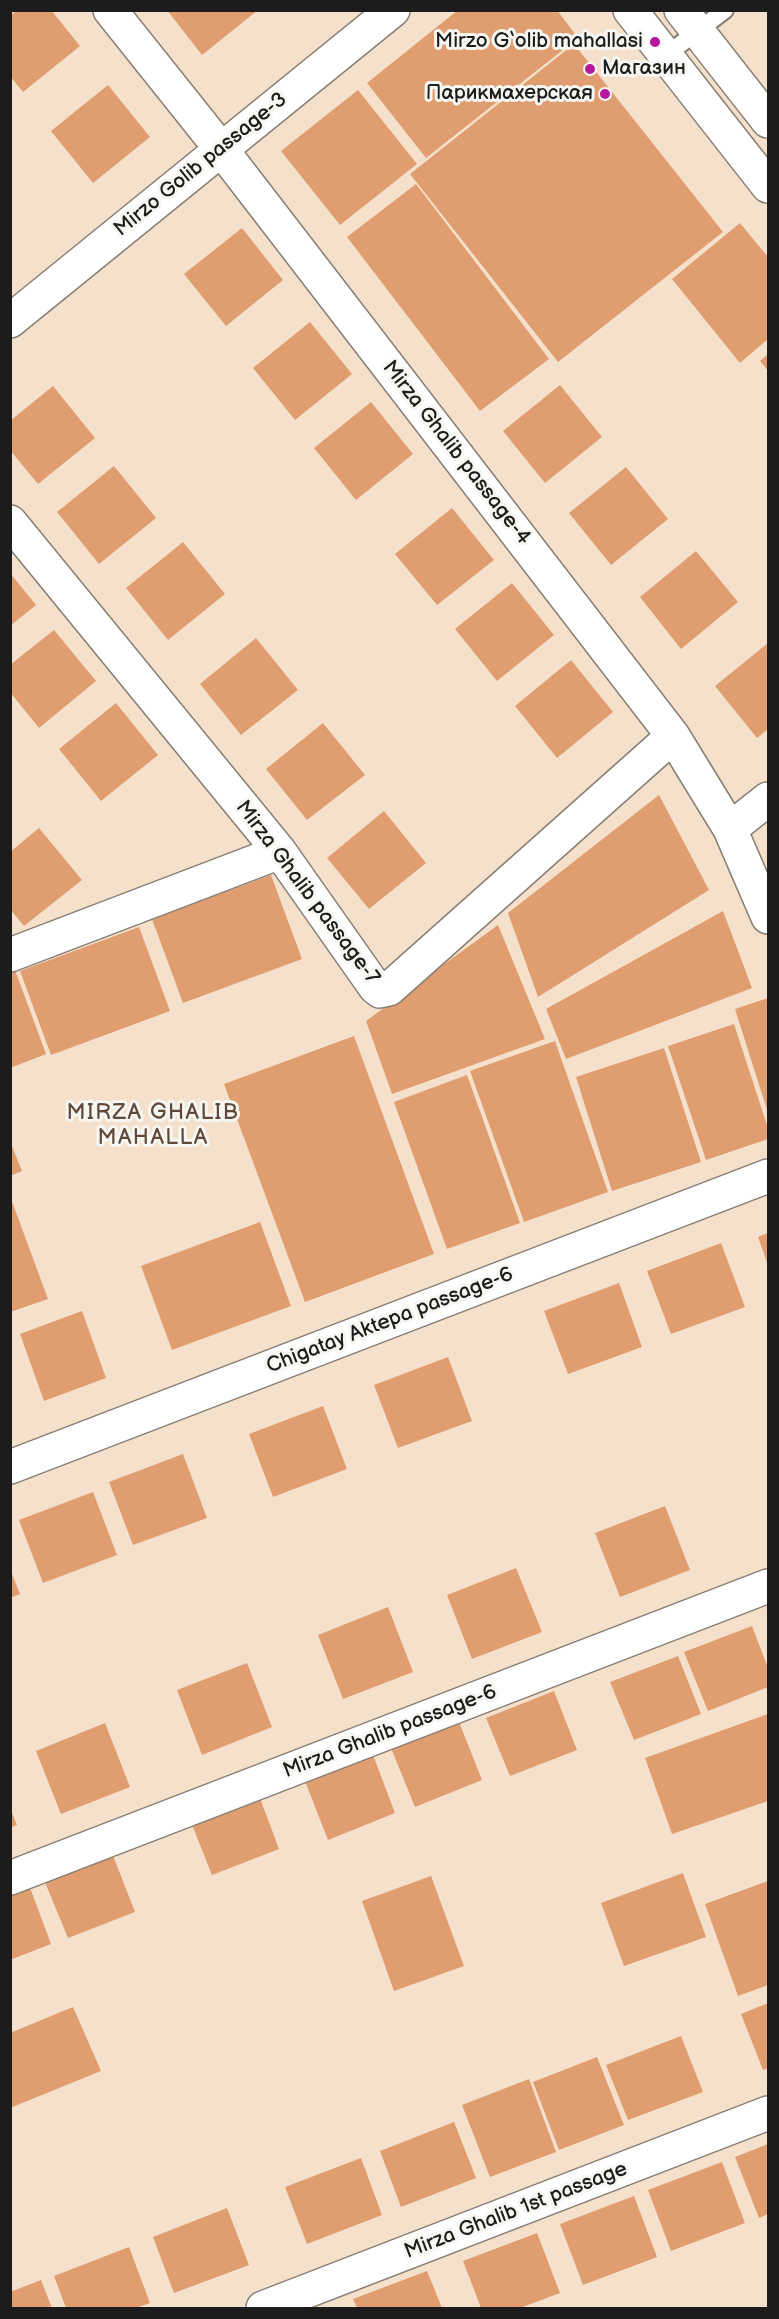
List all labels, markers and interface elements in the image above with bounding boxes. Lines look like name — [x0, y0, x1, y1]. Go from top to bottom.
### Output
place label: Mirzo G‘olib mahallasi — [435, 29, 643, 55]
marker: Mirzo G‘olib mahallasi — [648, 35, 662, 49]
place label: Магазин — [602, 56, 686, 82]
marker: Магазин — [583, 62, 597, 76]
place label: Парикмахерская — [426, 81, 593, 107]
marker: Парикмахерская — [598, 87, 612, 101]
street label: Mirzo Golib passage-3 — [109, 88, 293, 242]
street label: Mirza Ghalib passage-4 — [376, 356, 536, 550]
street label: Mirza Ghalib passage-7 — [230, 796, 384, 990]
district label: MIRZA GHALIB MAHALLA — [67, 1100, 239, 1152]
street label: Chigatay Aktepa passage-6 — [263, 1262, 517, 1380]
street label: Mirza Ghalib passage-6 — [280, 1680, 500, 1784]
street label: Mirza Ghalib 1st passage — [401, 2157, 631, 2265]

